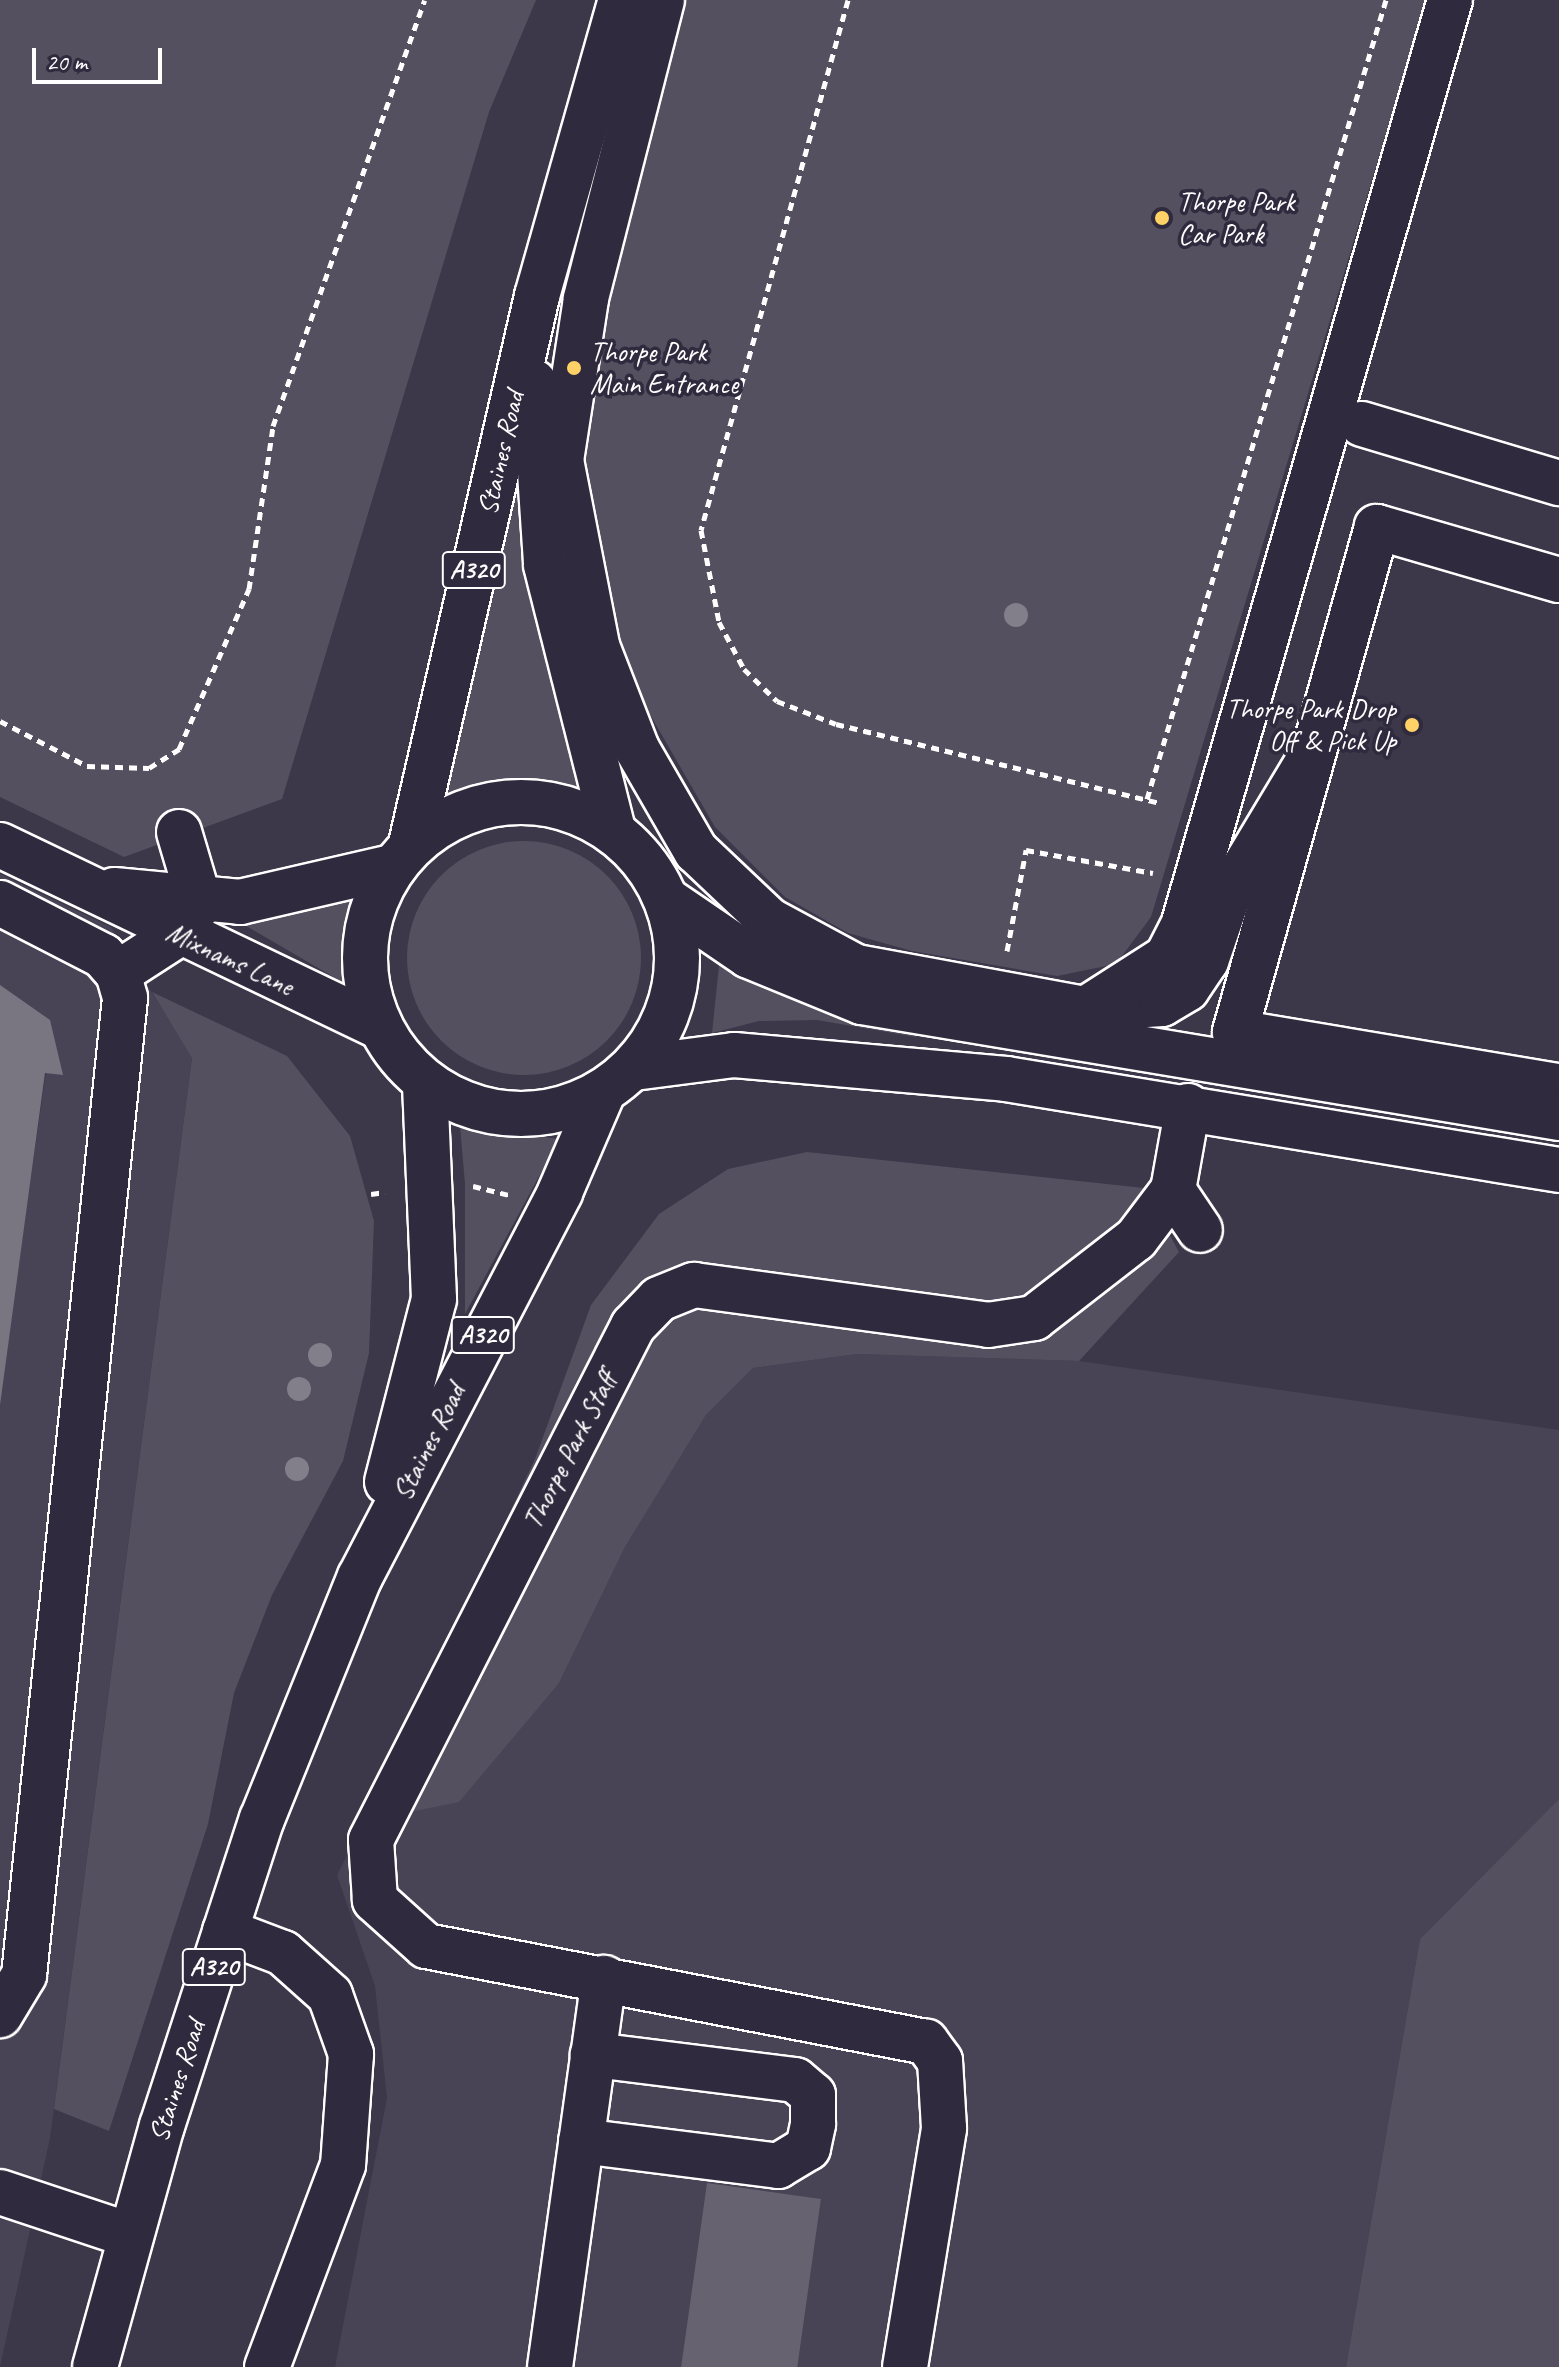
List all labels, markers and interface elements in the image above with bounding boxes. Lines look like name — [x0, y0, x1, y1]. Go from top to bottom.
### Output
scale bar — [36, 32, 166, 82]
text: 20 m — [46, 47, 87, 77]
place label: Thorpe Park Car Park — [1178, 185, 1295, 251]
marker: Thorpe Park Car Park — [1153, 209, 1171, 227]
place label: Thorpe Park Main Entrance — [590, 335, 738, 401]
marker: Thorpe Park Main Entrance — [565, 359, 583, 377]
street label: Staines Road — [470, 388, 532, 518]
road number: A320 — [440, 548, 508, 592]
place label: Thorpe Park Drop Off & Pick Up — [1225, 692, 1396, 758]
marker: Thorpe Park Drop Off & Pick Up — [1403, 716, 1421, 734]
street label: Mixnams Lane — [161, 915, 299, 1003]
road number: A320 — [449, 1313, 517, 1357]
street label: Thorpe Park Staff — [516, 1365, 624, 1535]
street label: Staines Road — [385, 1378, 473, 1506]
road number: A320 — [180, 1945, 248, 1989]
street label: Staines Road — [142, 2016, 212, 2146]

